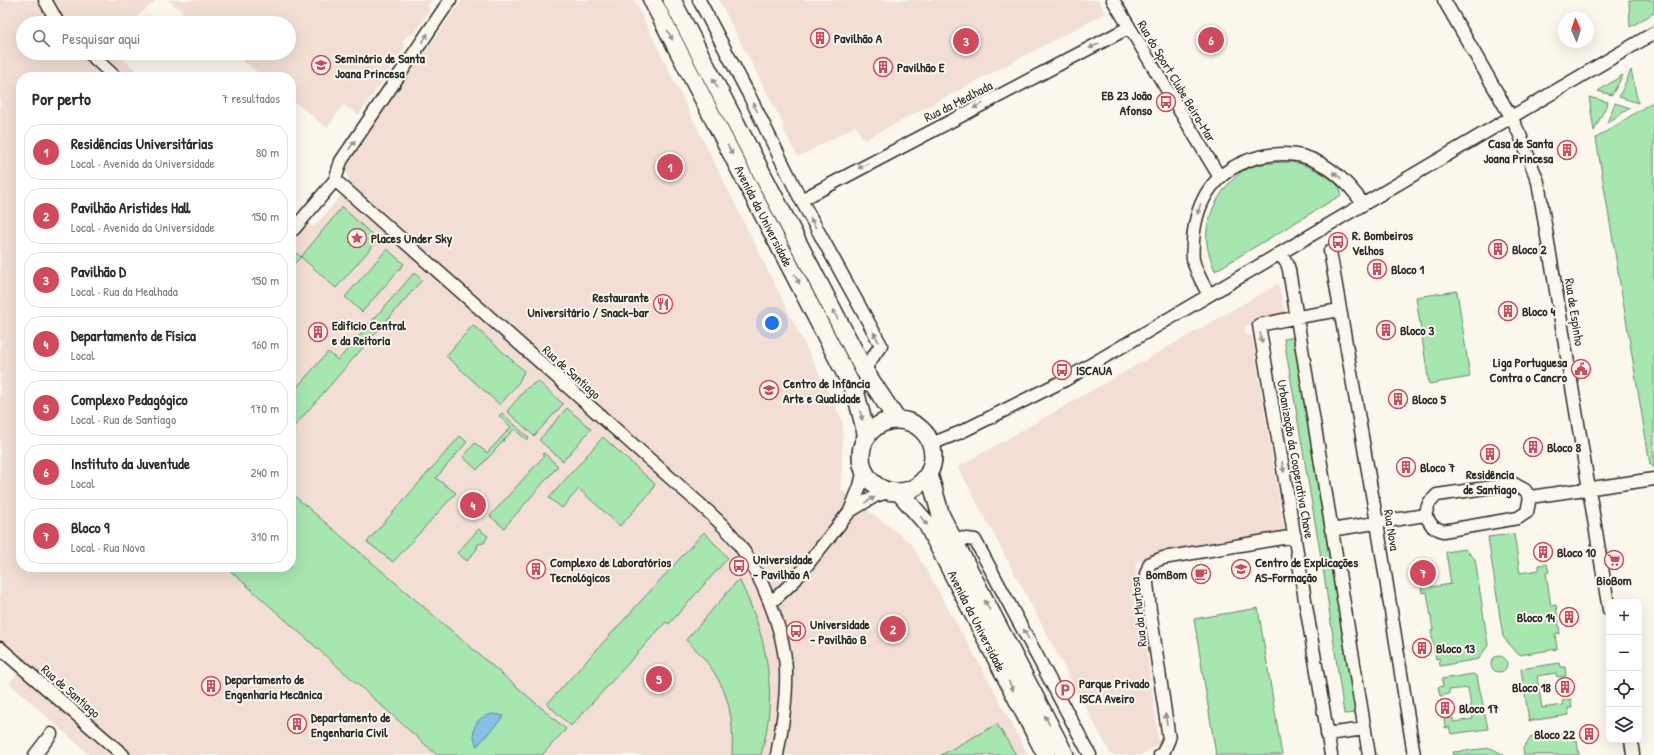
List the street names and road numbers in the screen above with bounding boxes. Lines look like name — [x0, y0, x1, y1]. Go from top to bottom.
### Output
street label: Rua do Sport Clube Beira-Mar — [1134, 17, 1220, 145]
street label: Rua da Mealhada — [921, 76, 995, 126]
street label: Avenida da Universidade — [731, 162, 797, 270]
street label: Rua de Espinho — [1561, 277, 1589, 347]
street label: Rua de Santiago — [539, 341, 605, 403]
street label: Urbanização da Cooperativa Chave — [1273, 378, 1319, 540]
street label: Rua Nova — [1380, 508, 1404, 552]
street label: Avenida da Universidade — [944, 567, 1010, 675]
street label: Rua da Murtosa — [1125, 576, 1151, 648]
street label: Rua de Santiago — [38, 660, 104, 722]

